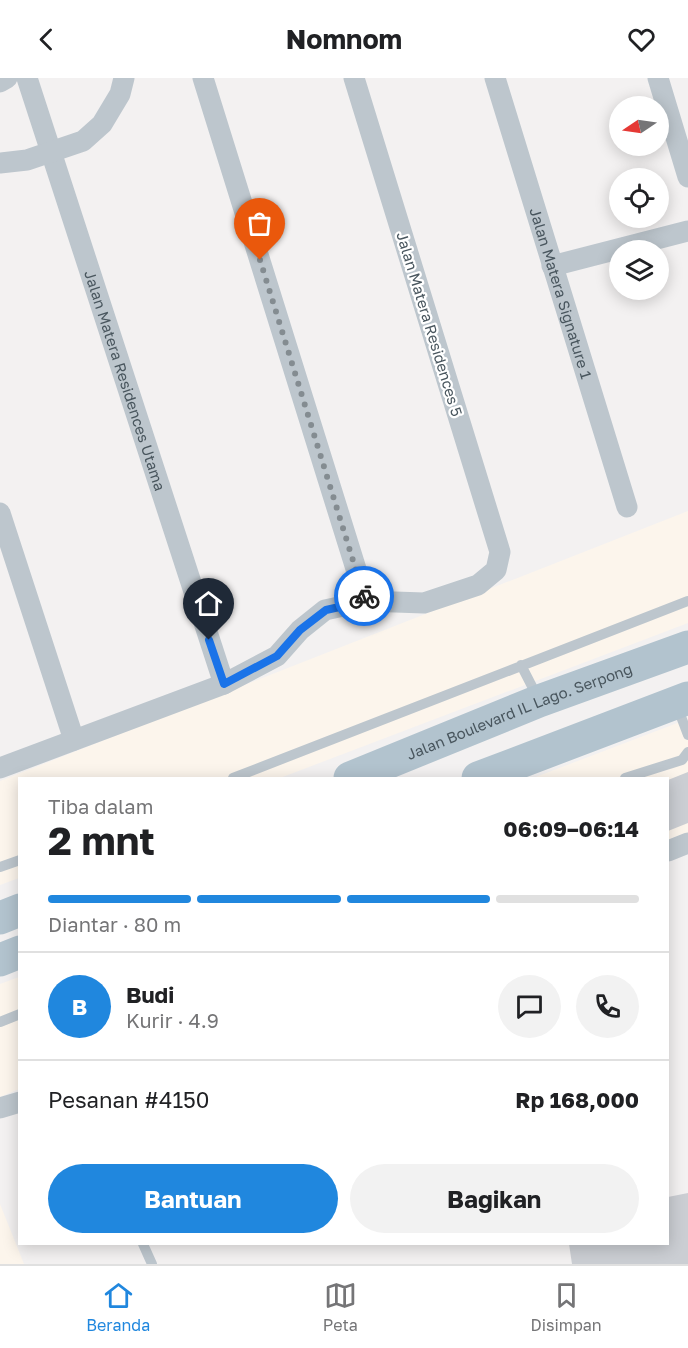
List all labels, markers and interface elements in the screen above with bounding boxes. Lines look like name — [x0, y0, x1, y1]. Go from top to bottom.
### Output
icon: back — [30, 23, 63, 56]
text: Nomnom — [286, 23, 402, 55]
icon: heart — [625, 23, 658, 56]
north arrow — [609, 96, 669, 156]
map controls — [609, 96, 669, 300]
button: locate — [609, 168, 669, 228]
pin — [234, 198, 285, 260]
street label: Jalan Matera Signature 1 — [526, 205, 596, 381]
icon: bag — [243, 207, 276, 240]
street label: Jalan Matera Residences 5 — [393, 230, 467, 418]
button: layers — [609, 240, 669, 300]
street label: Jalan Matera Residences Utama — [81, 268, 170, 493]
courier — [334, 566, 394, 626]
pin — [183, 578, 234, 640]
icon: bike — [348, 580, 381, 613]
icon: home — [192, 587, 225, 620]
street label: Jalan Boulevard IL Lago. Serpong — [404, 659, 635, 763]
text: Tiba dalam — [48, 794, 153, 818]
text: 06:09–06:14 — [503, 815, 639, 842]
text: 2 mnt — [48, 817, 155, 864]
text: Diantar · 80 m — [48, 912, 181, 936]
button: chat — [498, 975, 561, 1038]
button: phone — [576, 975, 639, 1038]
text: Budi — [126, 981, 174, 1008]
text: B — [72, 993, 87, 1020]
text: Kurir · 4.9 — [126, 1008, 219, 1032]
text: Pesanan #4150 — [48, 1086, 209, 1113]
text: Rp 168,000 — [515, 1086, 639, 1113]
button: Bantuan — [48, 1164, 338, 1233]
button: Bagikan — [350, 1164, 639, 1233]
tab: Beranda — [86, 1279, 150, 1335]
tab: Peta — [323, 1279, 358, 1335]
tab: Disimpan — [531, 1279, 602, 1335]

